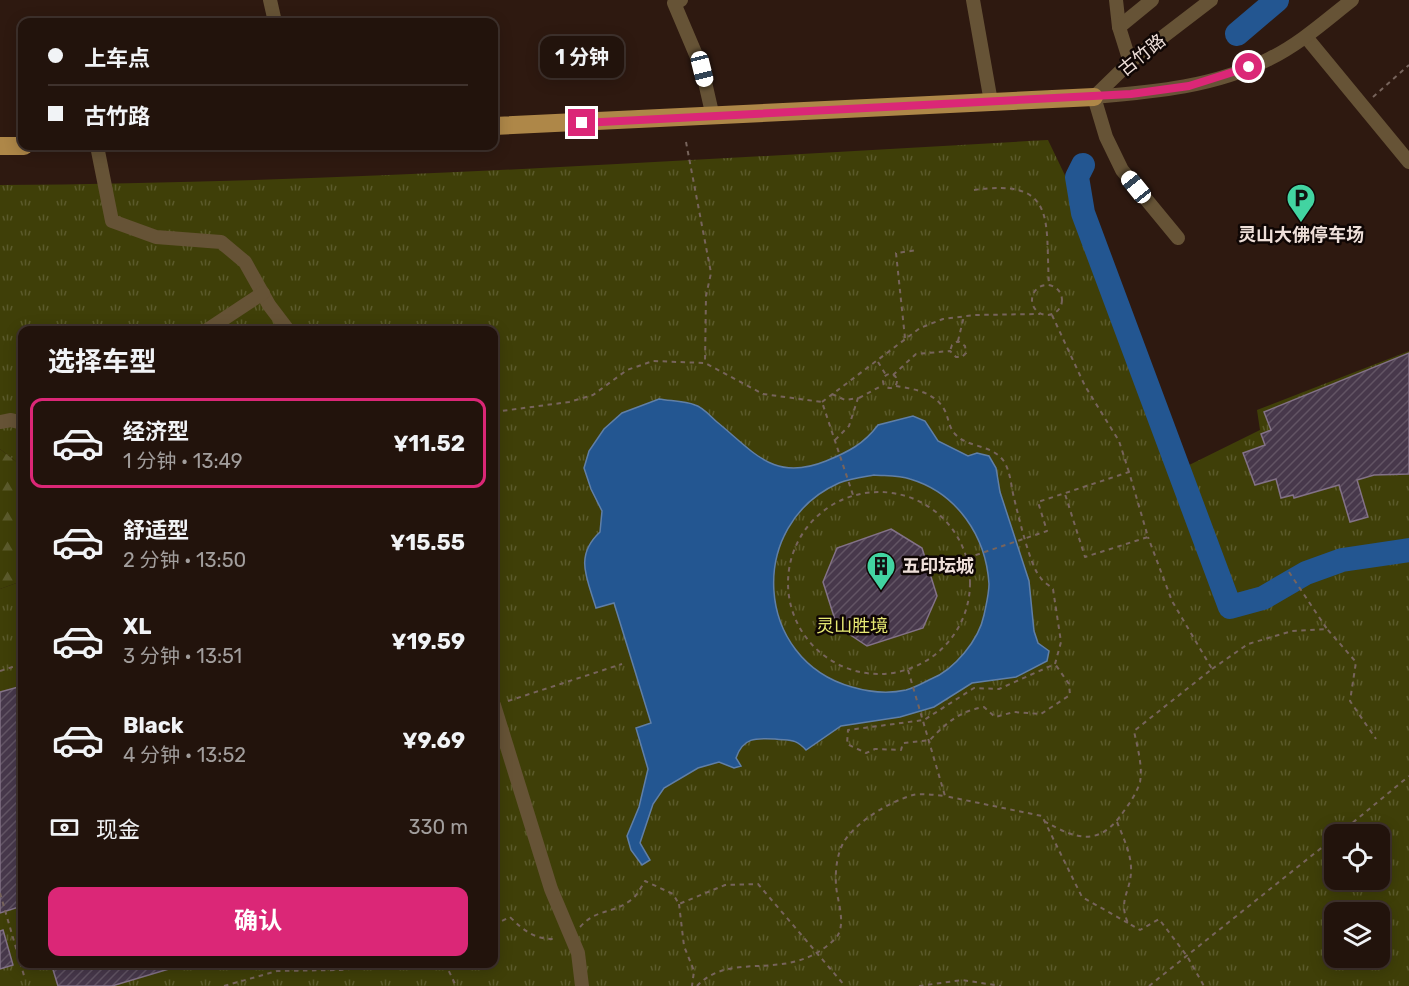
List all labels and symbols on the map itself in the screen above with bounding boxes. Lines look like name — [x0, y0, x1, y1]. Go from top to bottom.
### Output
street label: 古竹路 — [1114, 29, 1170, 81]
callout: 1 分钟 — [540, 36, 624, 78]
car — [689, 49, 715, 89]
route start — [1235, 53, 1262, 80]
route end — [568, 109, 595, 136]
car — [1118, 167, 1154, 207]
parking icon: 灵山大佛停车场 — [1285, 182, 1317, 224]
place label: 灵山大佛停车场 — [1238, 224, 1364, 246]
building icon: 五印坛城 — [865, 550, 897, 592]
place label: 五印坛城 — [902, 555, 974, 577]
park label: 灵山胜境 — [816, 615, 888, 637]

